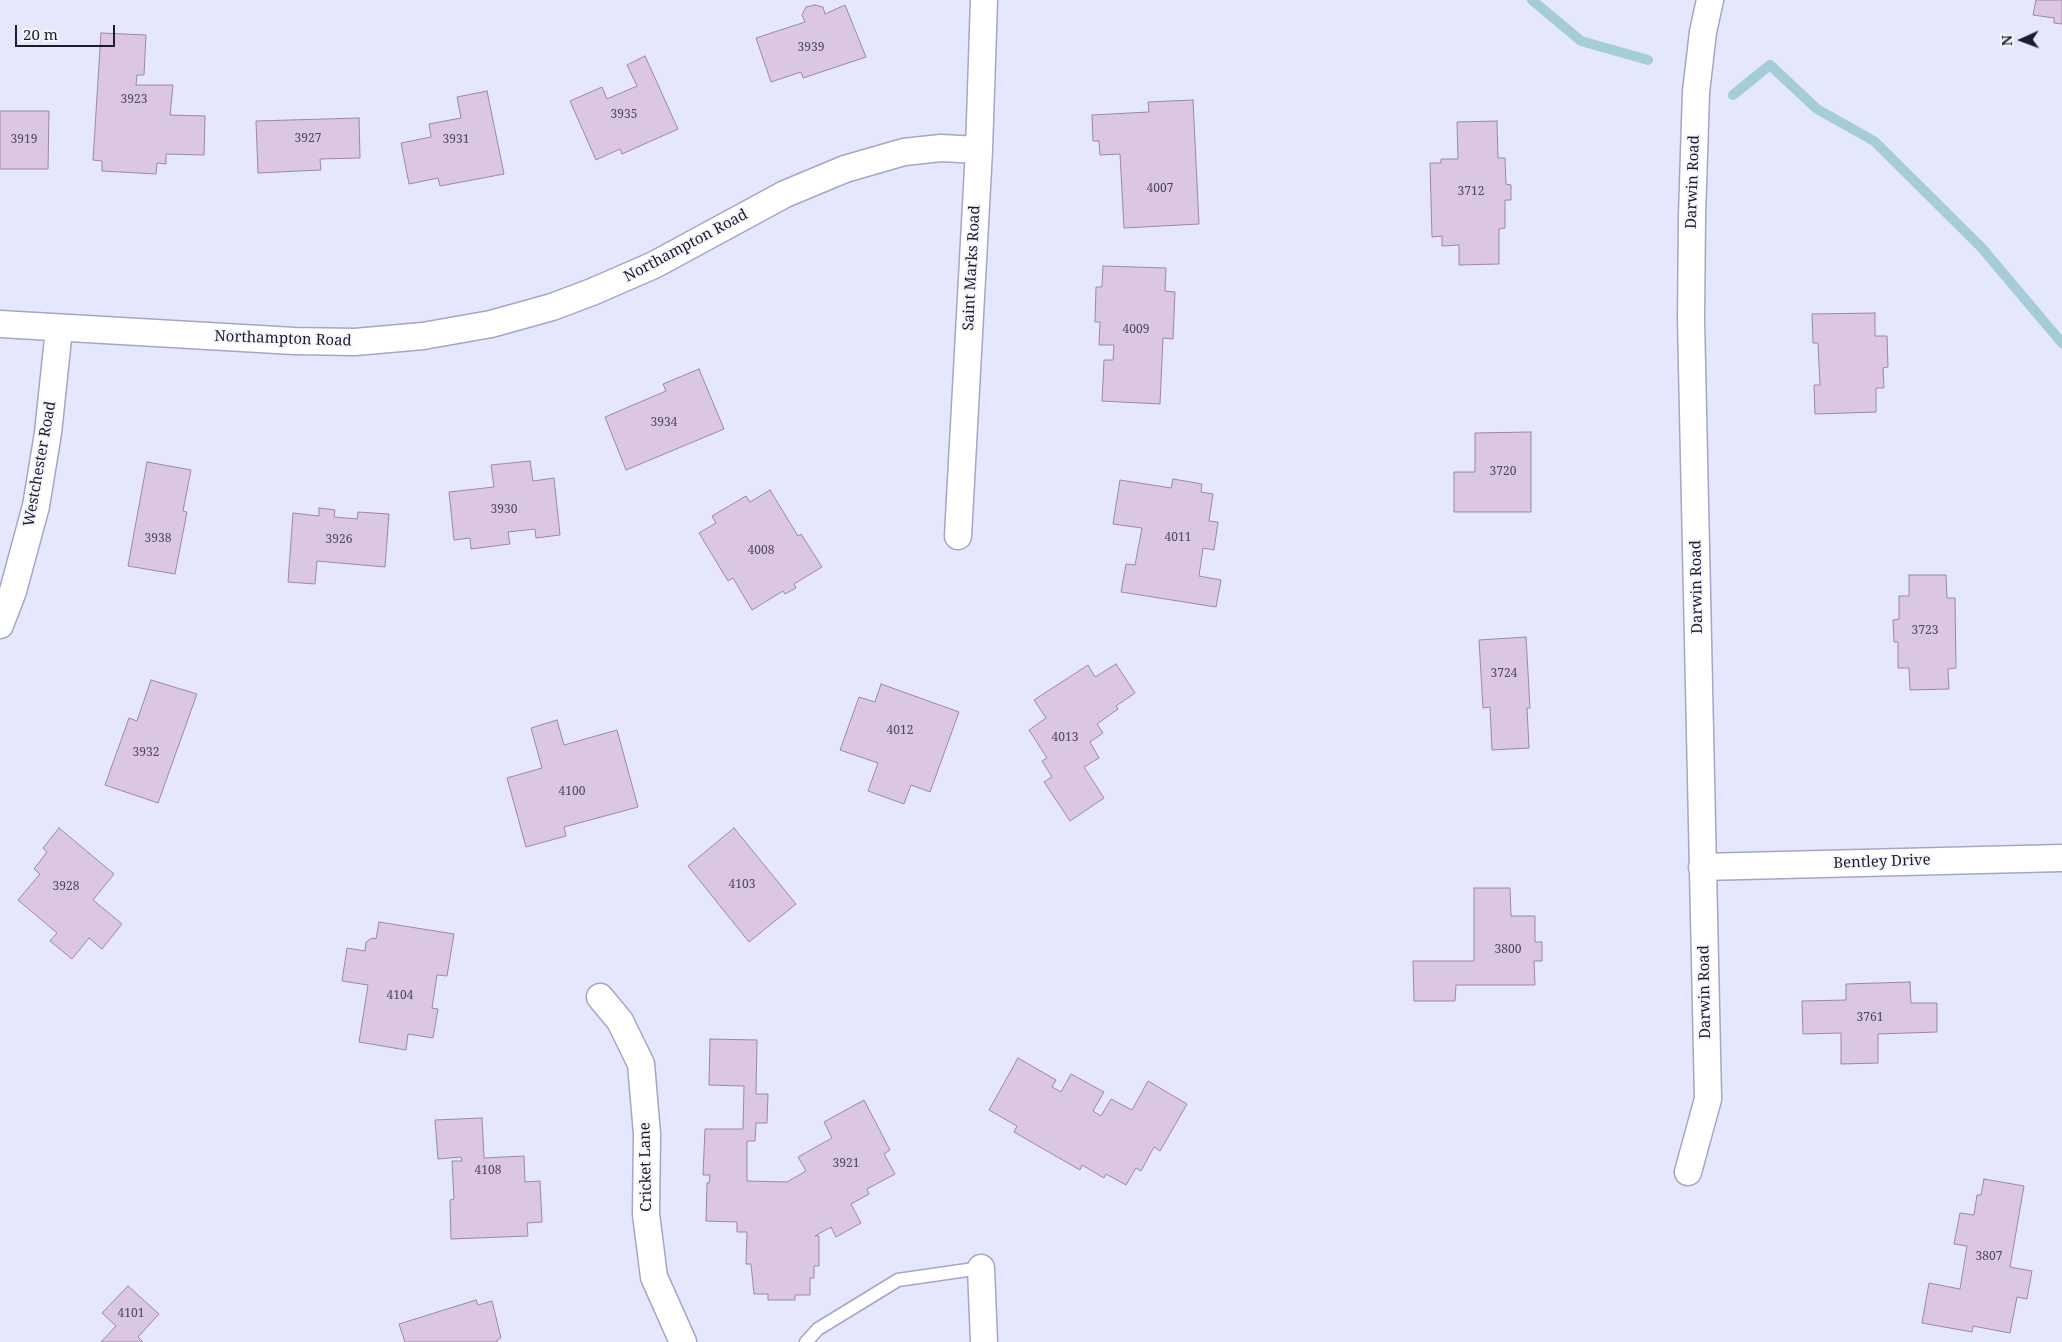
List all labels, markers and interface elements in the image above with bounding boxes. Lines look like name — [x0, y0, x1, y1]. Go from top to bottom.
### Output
scale bar — [18, 15, 118, 47]
north arrow — [1997, 15, 2047, 65]
text: 20 m — [23, 24, 58, 44]
text: N — [1997, 35, 2016, 46]
house number: 3939 — [798, 41, 824, 55]
house number: 3923 — [121, 93, 147, 107]
house number: 3935 — [611, 108, 637, 122]
house number: 3927 — [295, 132, 321, 146]
house number: 3919 — [11, 133, 37, 147]
house number: 3931 — [443, 133, 469, 147]
street label: Darwin Road — [1682, 135, 1704, 229]
house number: 4007 — [1147, 182, 1173, 196]
house number: 3712 — [1458, 185, 1484, 199]
street label: Saint Marks Road — [960, 205, 984, 331]
street label: Northampton Road — [621, 206, 751, 286]
house number: 4009 — [1123, 323, 1149, 337]
street label: Northampton Road — [214, 328, 352, 350]
street label: Westchester Road — [20, 400, 60, 528]
house number: 3934 — [651, 416, 677, 430]
house number: 3720 — [1490, 465, 1516, 479]
house number: 3930 — [491, 503, 517, 517]
house number: 4011 — [1165, 531, 1191, 545]
house number: 3938 — [145, 532, 171, 546]
house number: 3926 — [326, 533, 352, 547]
street label: Darwin Road — [1687, 540, 1707, 634]
house number: 4008 — [748, 544, 774, 558]
house number: 3723 — [1912, 624, 1938, 638]
house number: 3724 — [1491, 667, 1517, 681]
house number: 4012 — [887, 724, 913, 738]
house number: 4013 — [1052, 731, 1078, 745]
house number: 3932 — [133, 746, 159, 760]
house number: 4100 — [559, 785, 585, 799]
street label: Bentley Drive — [1833, 851, 1931, 873]
house number: 4103 — [729, 878, 755, 892]
house number: 3928 — [53, 880, 79, 894]
house number: 3800 — [1495, 943, 1521, 957]
street label: Darwin Road — [1695, 945, 1715, 1039]
house number: 4104 — [387, 989, 413, 1003]
house number: 3761 — [1857, 1011, 1883, 1025]
street label: Cricket Lane — [636, 1122, 656, 1212]
house number: 3921 — [833, 1157, 859, 1171]
house number: 4108 — [475, 1164, 501, 1178]
house number: 3807 — [1976, 1250, 2002, 1264]
house number: 4101 — [118, 1307, 144, 1321]

